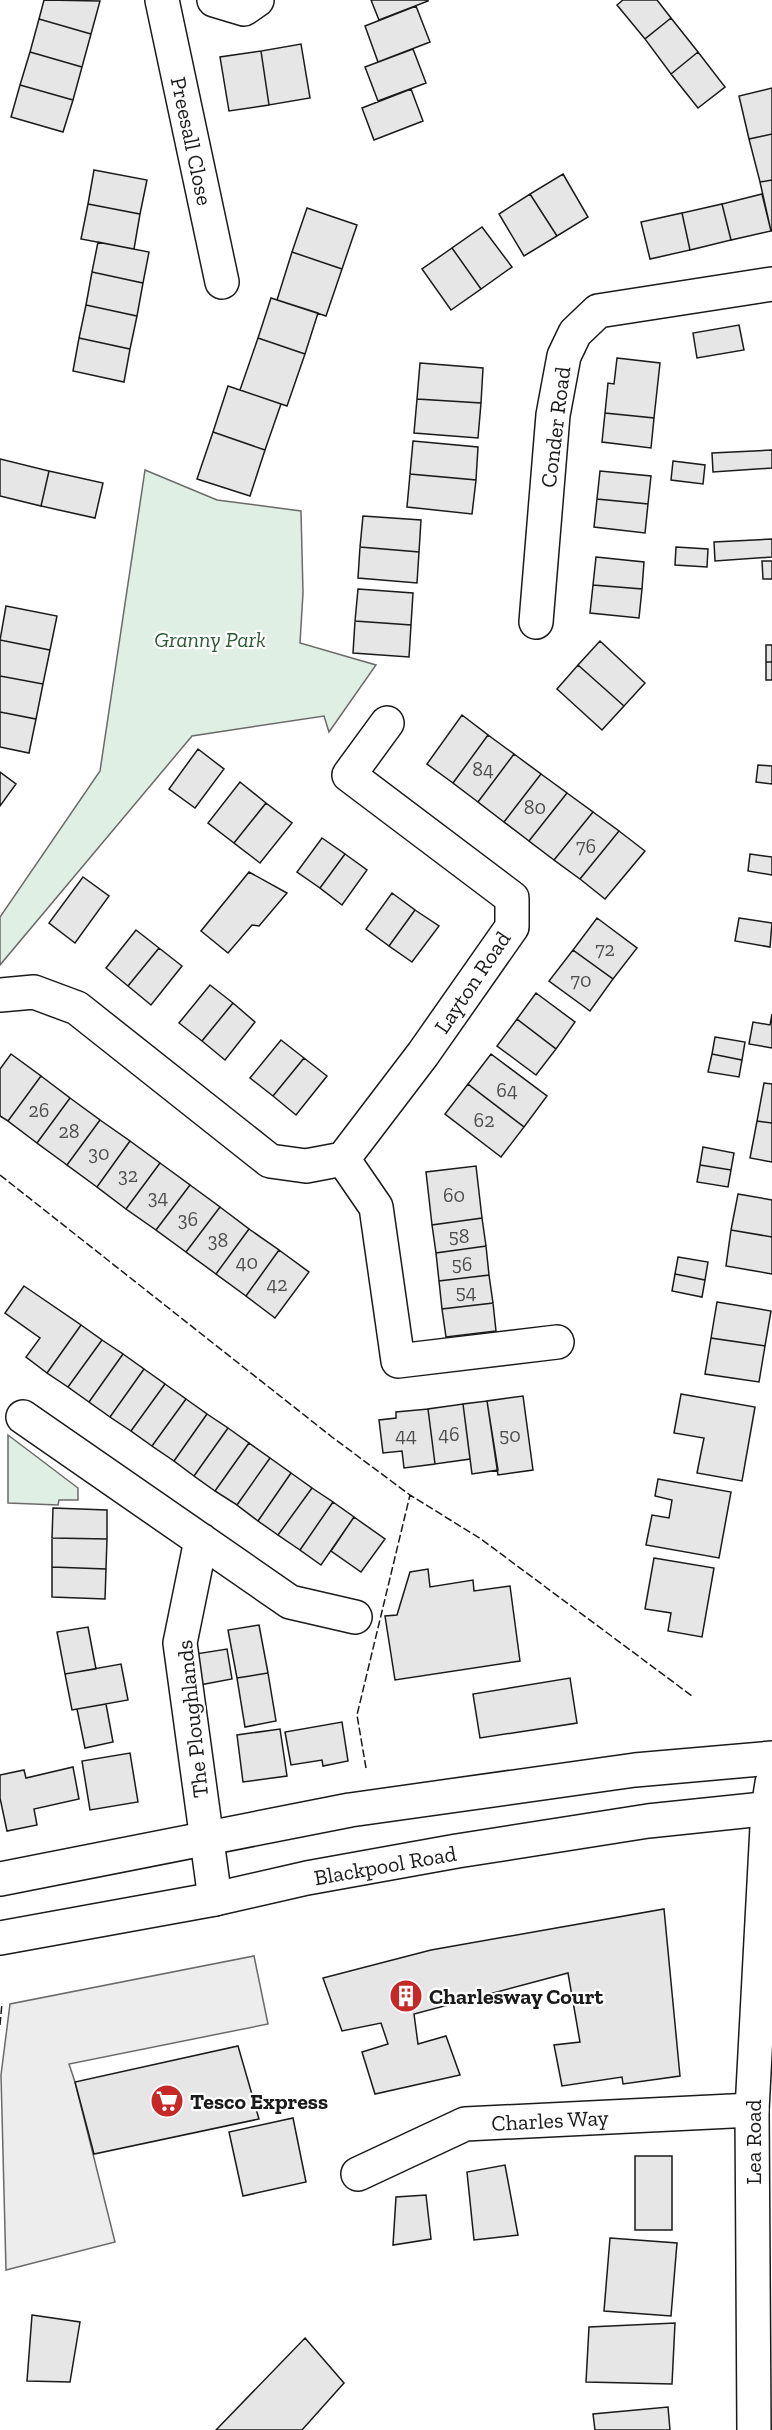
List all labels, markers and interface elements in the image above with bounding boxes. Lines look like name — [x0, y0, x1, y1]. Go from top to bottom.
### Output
street label: Preesall Close — [165, 74, 218, 208]
street label: Conder Road — [535, 365, 576, 489]
park label: Granny Park — [154, 626, 266, 653]
house number: 84 — [472, 757, 494, 781]
house number: 80 — [524, 795, 546, 819]
house number: 76 — [576, 834, 596, 858]
street label: Layton Road — [428, 926, 517, 1039]
house number: 72 — [595, 937, 615, 961]
house number: 70 — [571, 968, 591, 992]
house number: 64 — [496, 1078, 518, 1102]
house number: 26 — [29, 1098, 49, 1122]
house number: 62 — [474, 1108, 494, 1132]
house number: 28 — [58, 1119, 80, 1143]
house number: 30 — [88, 1141, 110, 1165]
house number: 32 — [118, 1163, 138, 1187]
house number: 60 — [443, 1183, 465, 1207]
house number: 34 — [148, 1185, 168, 1209]
house number: 36 — [178, 1207, 198, 1231]
house number: 58 — [449, 1224, 470, 1248]
house number: 38 — [208, 1228, 228, 1252]
house number: 40 — [236, 1250, 258, 1274]
house number: 56 — [452, 1252, 472, 1276]
house number: 42 — [266, 1272, 288, 1296]
house number: 54 — [455, 1280, 477, 1304]
house number: 46 — [438, 1422, 460, 1446]
house number: 44 — [395, 1423, 417, 1447]
house number: 50 — [499, 1423, 521, 1447]
street label: The Ploughlands — [171, 1639, 214, 1799]
street label: Blackpool Road — [312, 1840, 458, 1891]
building icon: Charlesway Court — [388, 1978, 424, 2014]
place label: Charlesway Court — [429, 1983, 603, 2010]
supermarket icon: Tesco Express — [149, 2083, 185, 2119]
place label: Tesco Express — [190, 2088, 328, 2115]
street label: Lea Road — [740, 2099, 767, 2185]
street label: Charles Way — [491, 2104, 610, 2137]

